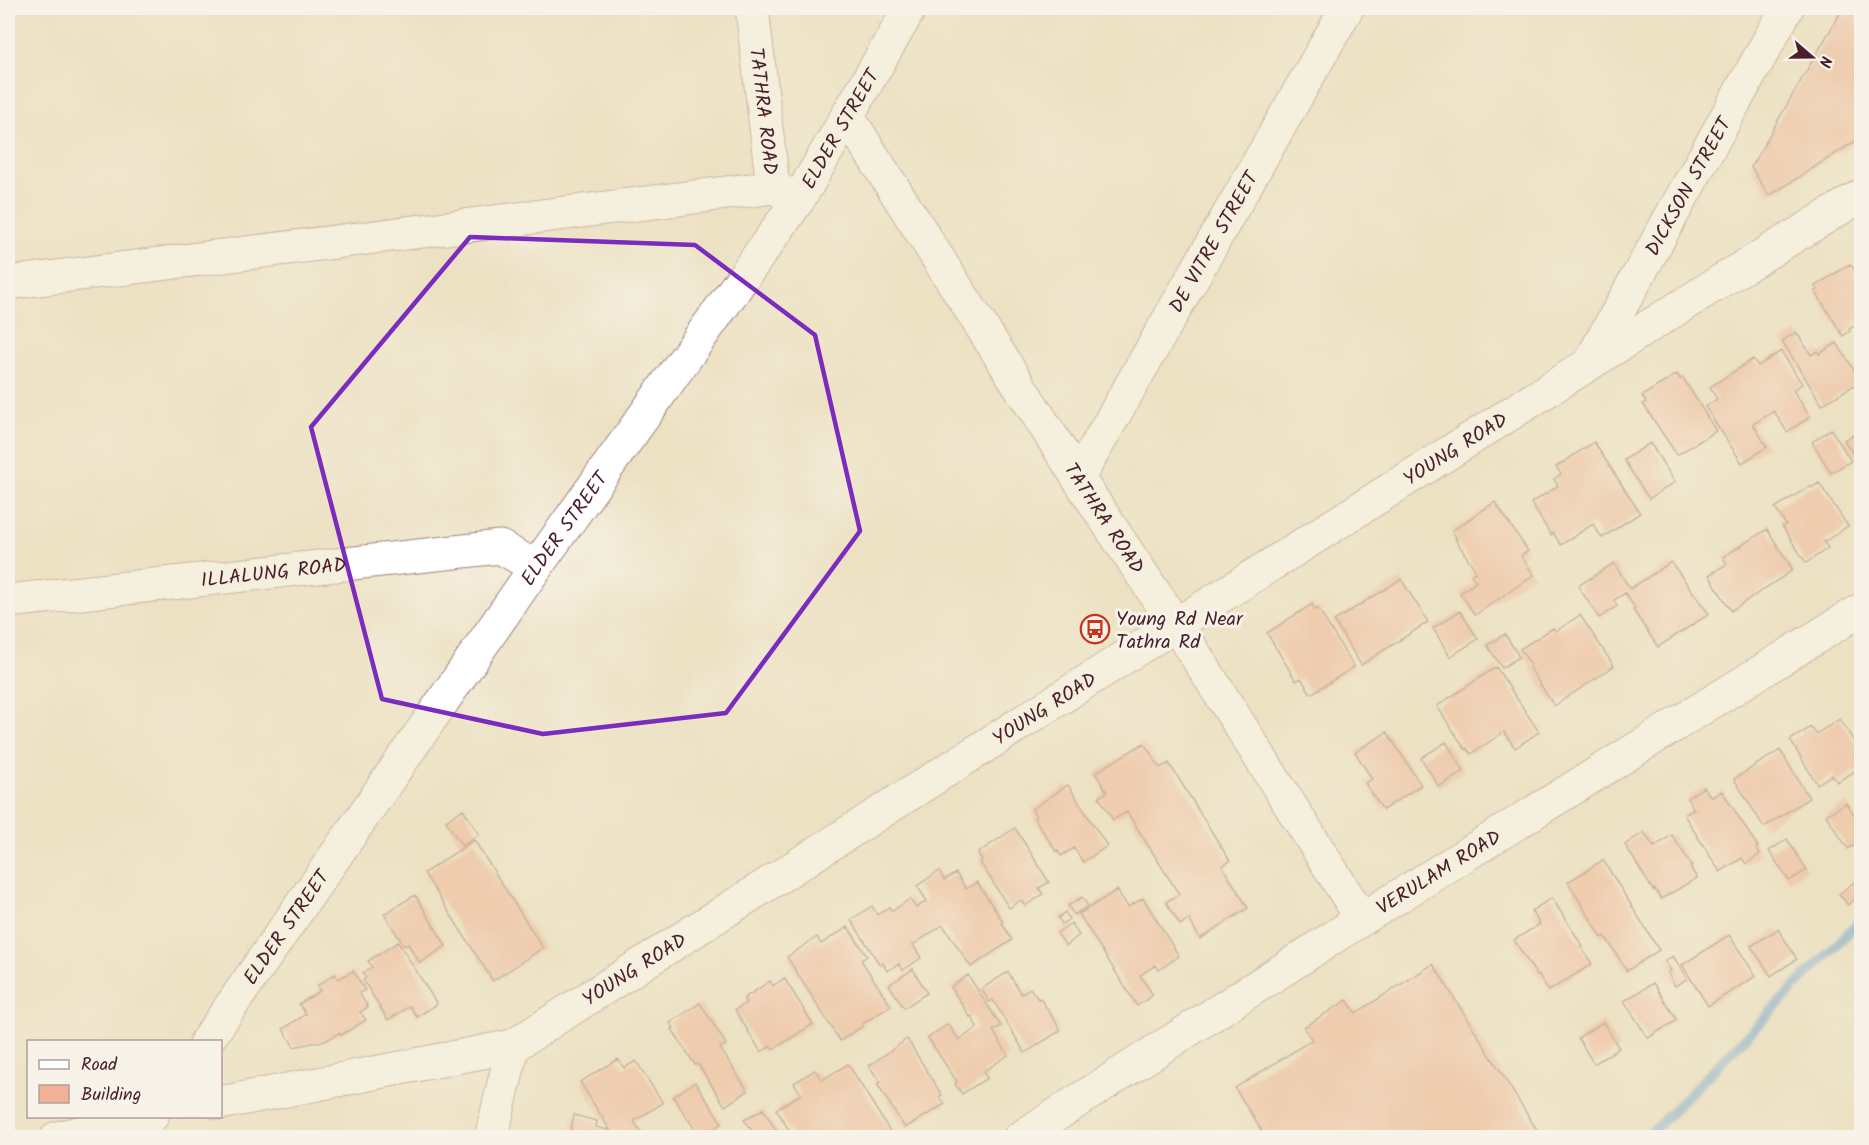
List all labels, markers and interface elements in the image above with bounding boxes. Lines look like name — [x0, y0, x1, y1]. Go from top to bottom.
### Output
north arrow — [1782, 27, 1842, 87]
street label: TATHRA ROAD — [739, 46, 785, 177]
text: N — [1811, 53, 1838, 71]
street label: ELDER STREET — [794, 62, 890, 196]
street label: DICKSON STREET — [1638, 110, 1742, 263]
street label: DE VITRE STREET — [1162, 164, 1269, 320]
street label: YOUNG ROAD — [1397, 405, 1515, 495]
street label: TATHRA ROAD — [1054, 457, 1152, 581]
street label: ELDER STREET — [513, 464, 619, 593]
street label: ILLALUNG ROAD — [199, 550, 348, 598]
place label: Young Rd Near Tathra Rd — [1116, 604, 1244, 659]
bus stop icon: Young Rd Near Tathra Rd — [1079, 613, 1111, 645]
street label: YOUNG ROAD — [987, 665, 1104, 755]
street label: VERULAM ROAD — [1371, 822, 1508, 924]
street label: ELDER STREET — [236, 862, 340, 992]
street label: YOUNG ROAD — [577, 925, 694, 1016]
legend — [27, 1040, 222, 1118]
text: Road — [81, 1051, 118, 1080]
text: Building — [81, 1081, 141, 1110]

